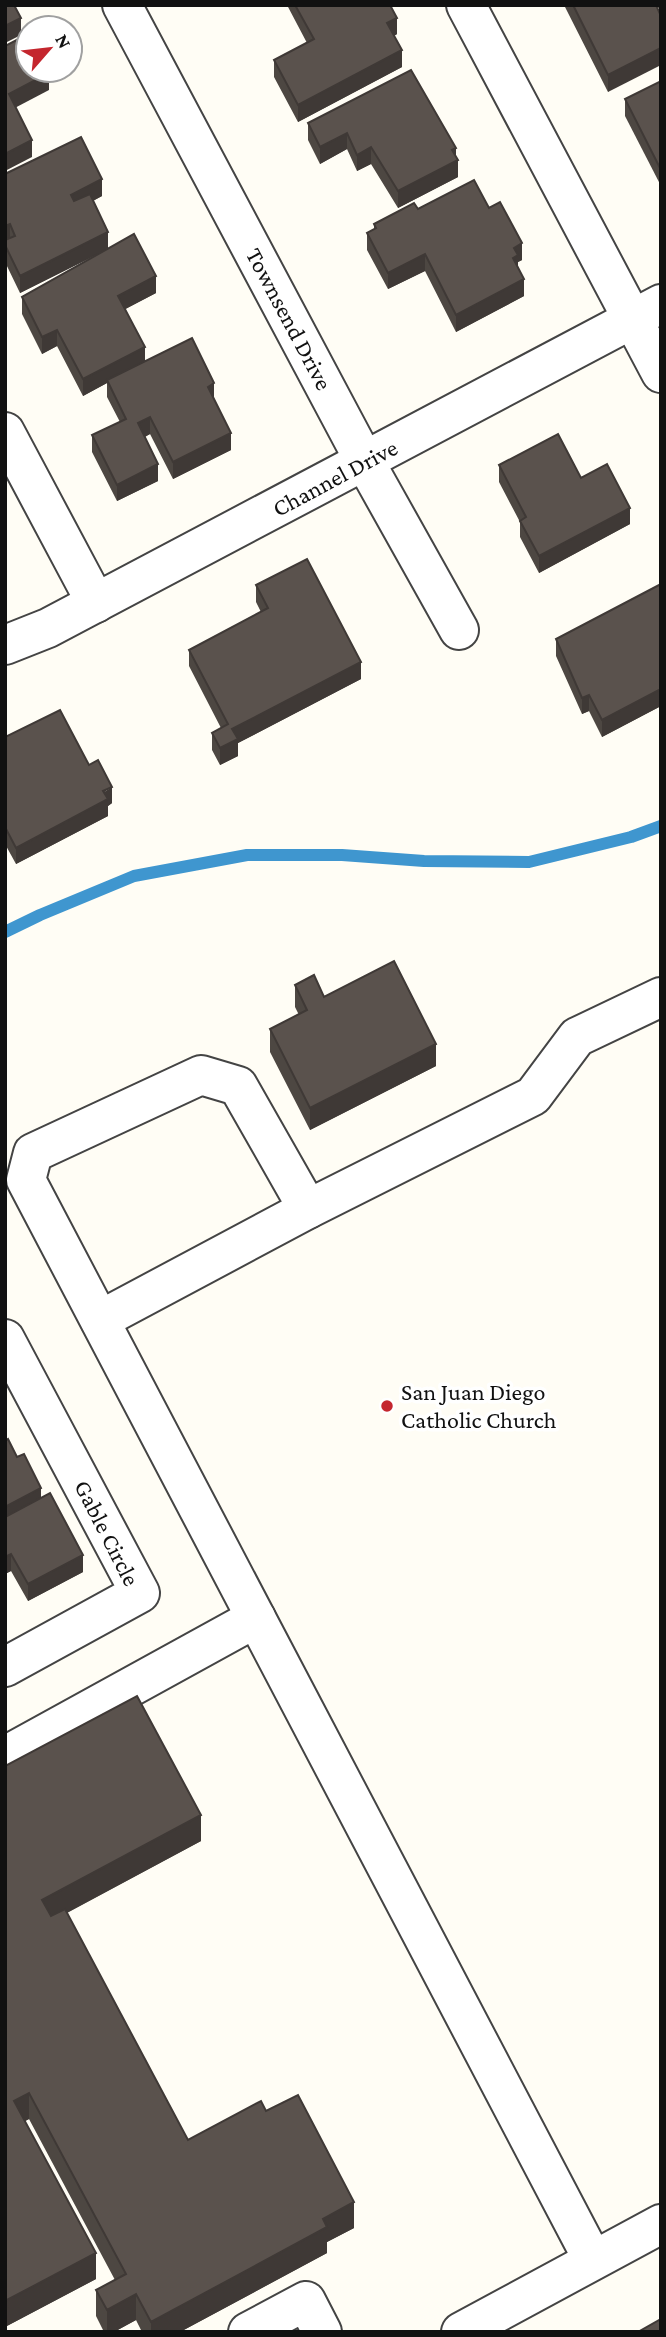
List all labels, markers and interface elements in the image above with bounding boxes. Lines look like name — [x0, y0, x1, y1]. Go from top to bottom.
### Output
north arrow — [14, 14, 84, 84]
text: N — [51, 31, 76, 52]
street label: Townsend Drive — [241, 243, 338, 394]
street label: Channel Drive — [268, 433, 402, 522]
place label: San Juan Diego Catholic Church — [401, 1378, 557, 1433]
marker: San Juan Diego Catholic Church — [379, 1398, 395, 1414]
street label: Gable Circle — [69, 1475, 146, 1590]

